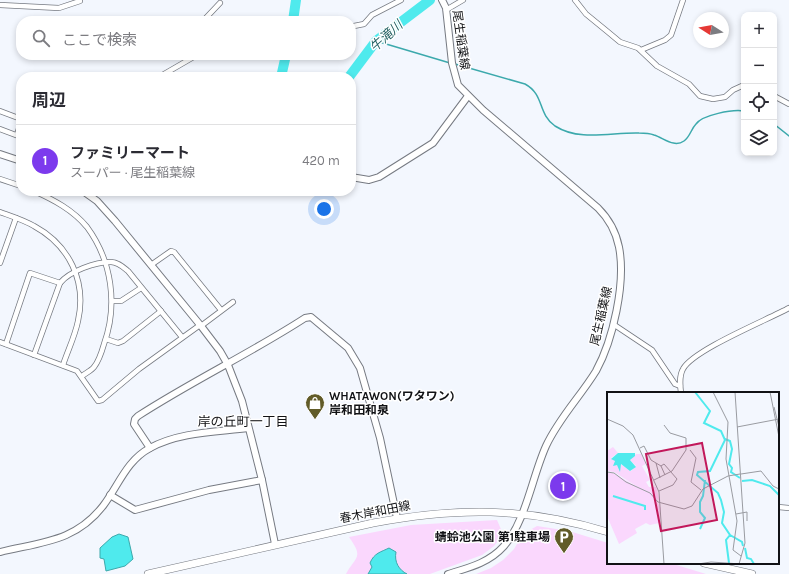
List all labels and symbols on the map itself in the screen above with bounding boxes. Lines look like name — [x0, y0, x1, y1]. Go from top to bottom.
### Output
street label: 尾生稲葉線 — [450, 9, 472, 71]
north arrow — [693, 12, 729, 48]
water label: 牛滝川 — [366, 16, 407, 55]
your location — [314, 199, 334, 219]
street label: 尾生稲葉線 — [587, 285, 615, 347]
place label: WHATAWON(ワタワン) 岸和田和泉 — [329, 389, 455, 417]
shop icon: WHATAWON(ワタワン) 岸和田和泉 — [304, 392, 326, 420]
inset map — [607, 392, 779, 564]
district label: 岸の丘町一丁目 — [197, 414, 289, 429]
pin: 1 — [550, 471, 576, 501]
street label: 春木岸和田線 — [338, 498, 412, 526]
parking icon: 蜻蛉池公園 第1駐車場 — [553, 526, 575, 554]
place label: 蜻蛉池公園 第1駐車場 — [435, 530, 550, 544]

